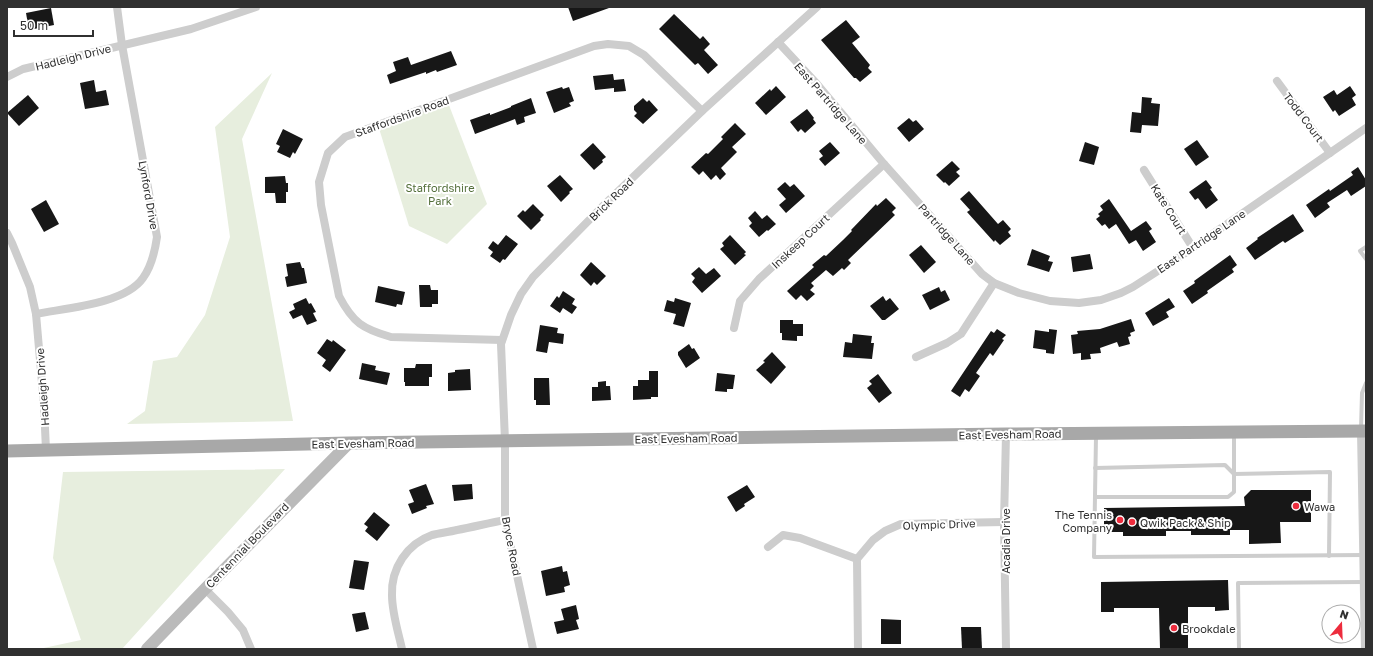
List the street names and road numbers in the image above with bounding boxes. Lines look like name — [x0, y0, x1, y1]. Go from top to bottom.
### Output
street label: Hadleigh Drive — [34, 41, 112, 73]
street label: East Partridge Lane — [792, 60, 870, 146]
street label: Todd Court — [1281, 90, 1327, 144]
street label: Staffordshire Road — [353, 93, 451, 139]
street label: Lynford Drive — [137, 160, 161, 230]
street label: Brick Road — [586, 175, 636, 223]
street label: Kate Court — [1148, 181, 1190, 237]
street label: Partridge Lane — [916, 201, 978, 267]
street label: East Partridge Lane — [1154, 207, 1248, 275]
street label: Inskeep Court — [769, 211, 831, 271]
street label: Hadleigh Drive — [33, 348, 51, 426]
street label: East Evesham Road — [958, 427, 1062, 441]
street label: East Evesham Road — [634, 431, 738, 445]
street label: East Evesham Road — [311, 436, 415, 450]
street label: Centennial Boulevard — [203, 500, 291, 590]
street label: Acadia Drive — [999, 508, 1012, 574]
street label: Bryce Road — [500, 515, 524, 577]
street label: Olympic Drive — [902, 516, 976, 532]

